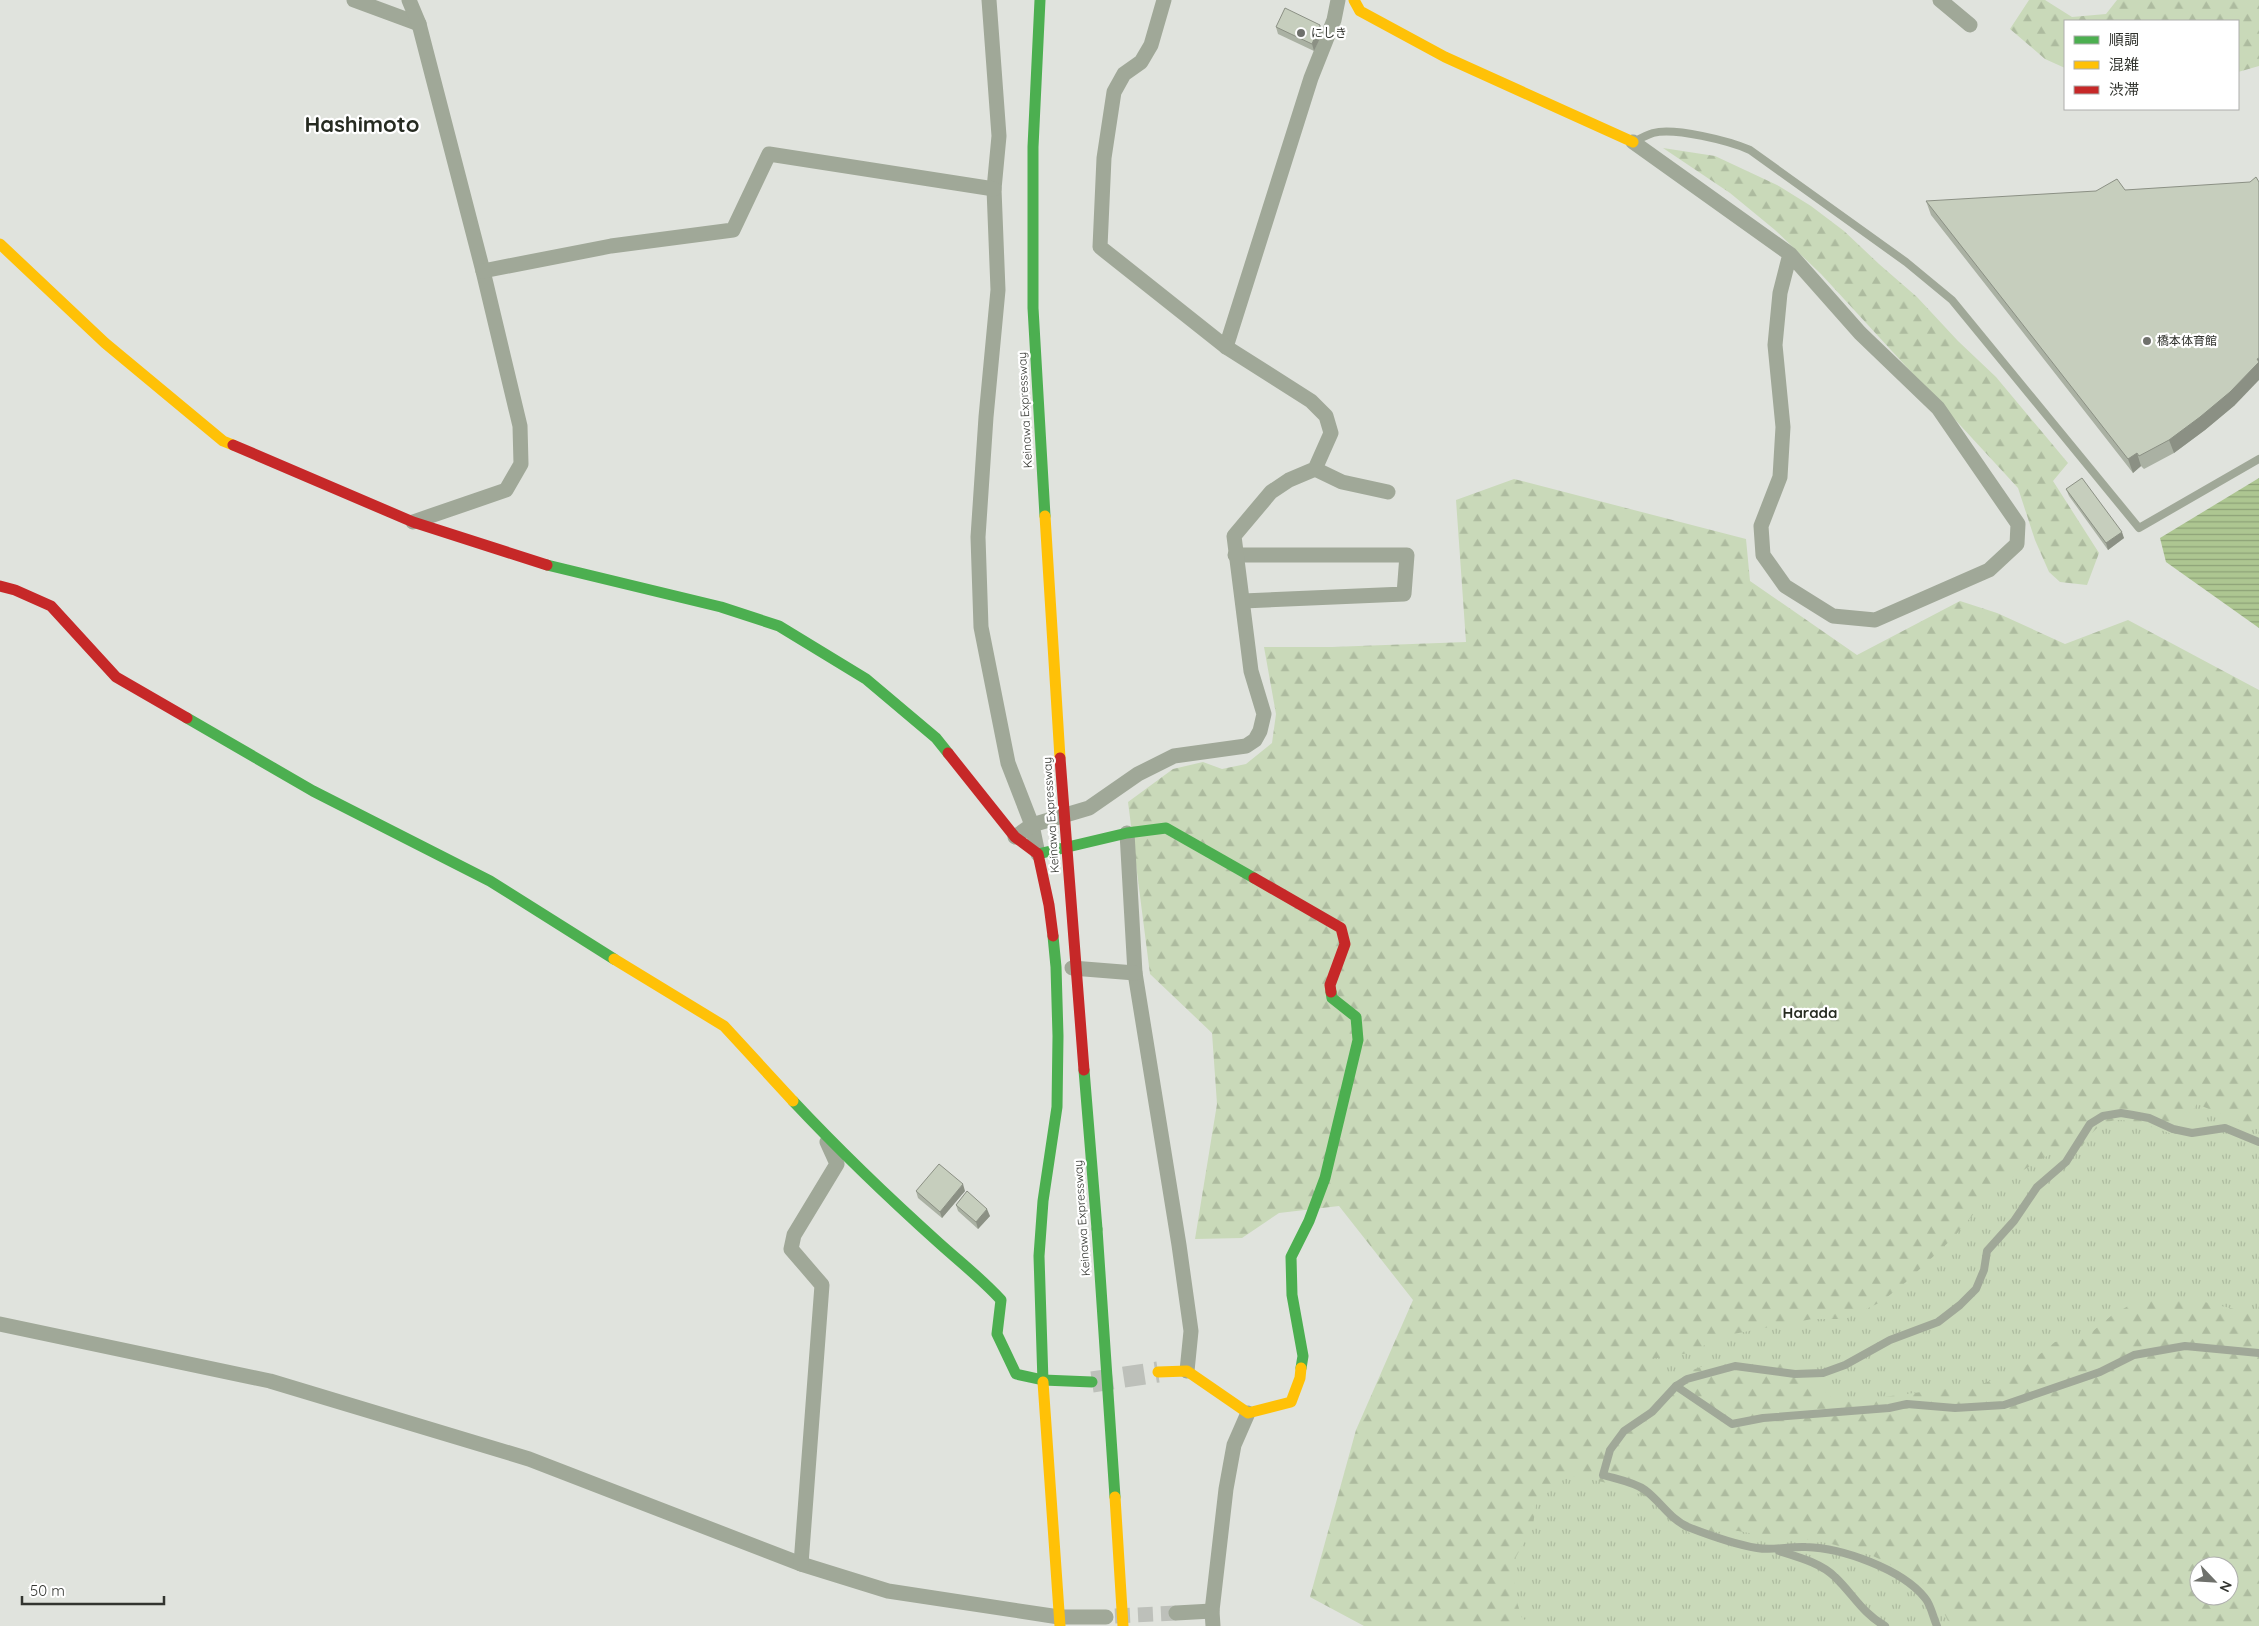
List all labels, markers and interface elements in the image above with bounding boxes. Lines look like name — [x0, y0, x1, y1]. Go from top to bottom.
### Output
legend — [2064, 20, 2239, 110]
place label: にしき — [1311, 25, 1347, 40]
marker: にしき — [1295, 27, 1307, 39]
text: 順調 — [2109, 30, 2139, 49]
text: 混雑 — [2109, 55, 2139, 74]
text: 渋滞 — [2109, 80, 2139, 99]
district label: Hashimoto — [305, 110, 419, 138]
place label: 橋本体育館 — [2157, 333, 2217, 348]
marker: 橋本体育館 — [2141, 335, 2153, 347]
street label: Keinawa Expressway — [1014, 352, 1035, 469]
street label: Keinawa Expressway — [1039, 756, 1062, 874]
district label: Harada — [1783, 1003, 1837, 1022]
street label: Keinawa Expressway — [1070, 1159, 1093, 1277]
north arrow — [2189, 1556, 2239, 1606]
scale bar — [22, 1574, 165, 1606]
text: N — [2215, 1578, 2236, 1595]
text: 50 m — [30, 1581, 65, 1600]

